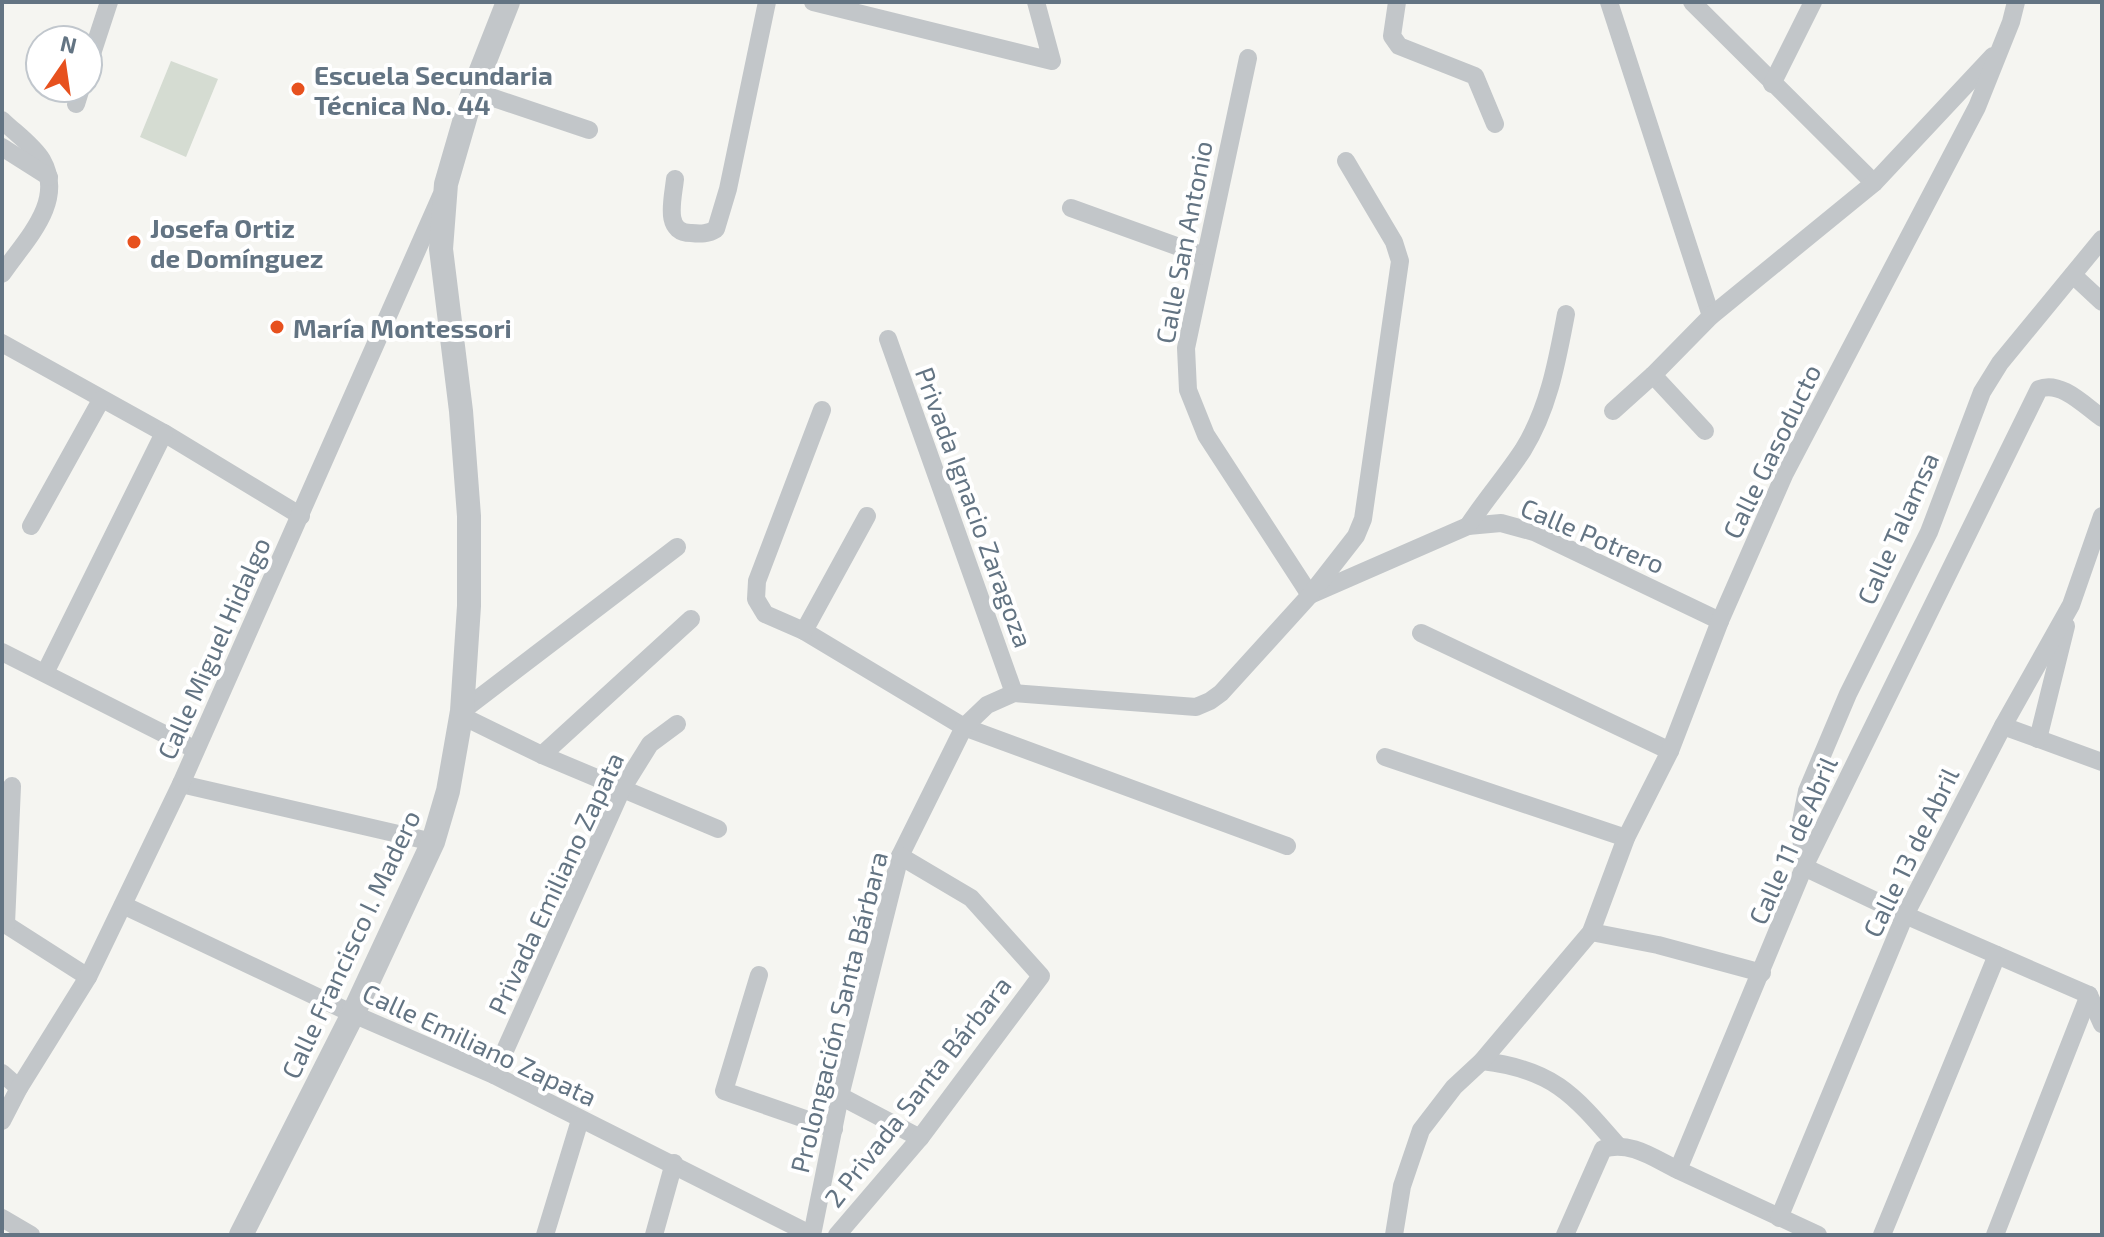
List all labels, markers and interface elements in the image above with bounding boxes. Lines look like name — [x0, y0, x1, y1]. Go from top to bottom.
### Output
north arrow — [24, 24, 104, 104]
text: N — [58, 29, 79, 58]
place label: Escuela Secundaria Técnica No. 44 — [314, 59, 553, 120]
marker: Escuela Secundaria Técnica No. 44 — [289, 80, 307, 98]
street label: Calle San Antonio — [1148, 138, 1218, 346]
place label: Josefa Ortiz de Domínguez — [150, 212, 324, 273]
marker: Josefa Ortiz de Domínguez — [125, 233, 143, 251]
place label: María Montessori — [293, 312, 512, 343]
marker: María Montessori — [268, 318, 286, 336]
street label: Calle Gasoducto — [1715, 359, 1827, 543]
street label: Privada Ignacio Zaragoza — [910, 363, 1040, 651]
street label: Calle Talamsa — [1850, 447, 1944, 609]
street label: Calle Potrero — [1517, 491, 1669, 579]
street label: Calle Miguel Hidalgo — [150, 532, 276, 764]
street label: Privada Emiliano Zapata — [481, 747, 629, 1019]
street label: Calle 11 de Abril — [1741, 751, 1843, 929]
street label: Calle 13 de Abril — [1856, 762, 1964, 942]
street label: Calle Francisco I. Madero — [274, 805, 426, 1083]
street label: Prolongación Santa Bárbara — [783, 848, 893, 1176]
street label: 2 Privada Santa Bárbara — [817, 970, 1017, 1212]
street label: Calle Emiliano Zapata — [358, 976, 602, 1112]

